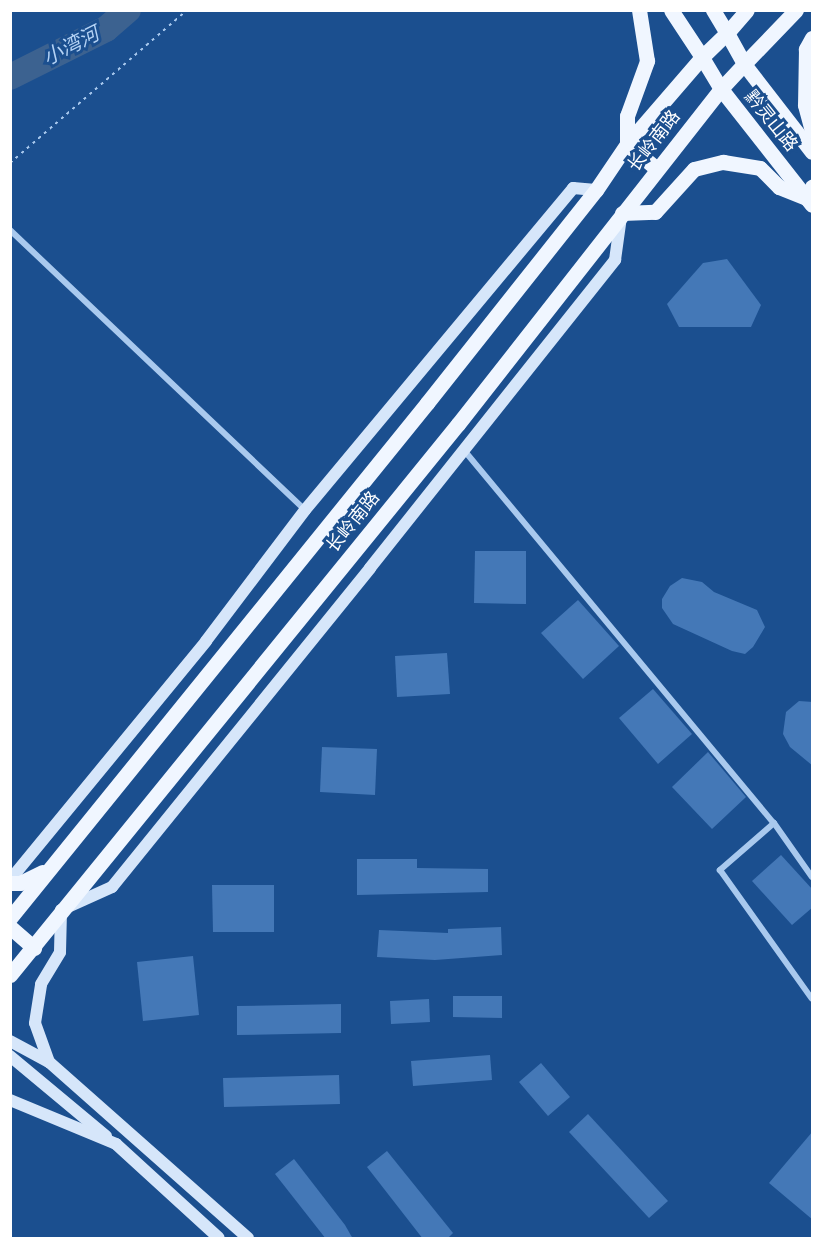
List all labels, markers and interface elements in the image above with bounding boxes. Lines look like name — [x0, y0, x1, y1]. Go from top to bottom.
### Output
water label: 小湾河 — [39, 22, 103, 70]
street label: 黔灵山路 — [740, 86, 802, 156]
street label: 长岭南路 — [623, 106, 685, 176]
street label: 长岭南路 — [322, 487, 384, 557]

